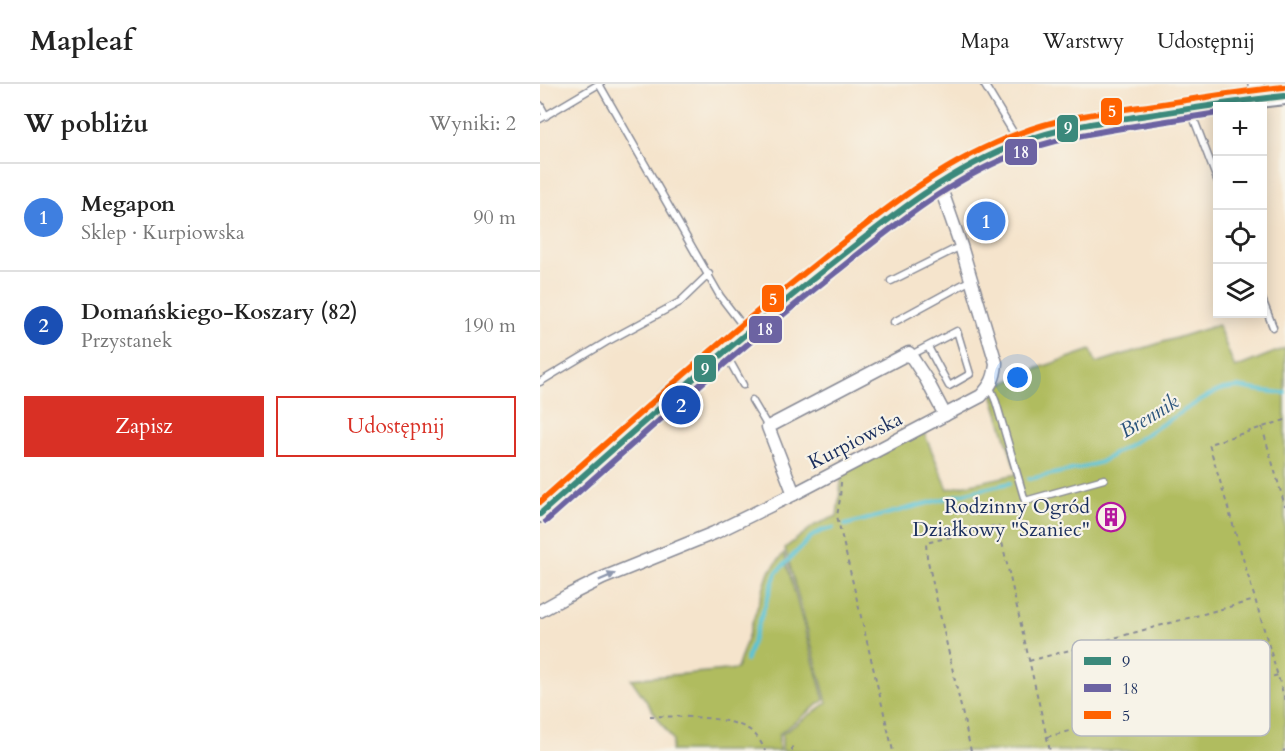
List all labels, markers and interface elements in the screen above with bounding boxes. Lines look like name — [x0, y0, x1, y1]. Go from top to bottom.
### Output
text: Mapleaf — [30, 22, 133, 60]
text: Mapa — [961, 27, 1010, 56]
text: Warstwy — [1043, 27, 1124, 56]
text: Udostępnij — [1157, 27, 1255, 56]
line badge: 5 — [1100, 97, 1123, 126]
text: 5 — [1108, 101, 1116, 123]
map controls — [1213, 102, 1267, 318]
button: + — [1213, 102, 1267, 156]
text: W pobliżu — [24, 106, 149, 141]
text: Wyniki: 2 — [429, 110, 516, 137]
line badge: 9 — [1056, 114, 1079, 143]
text: 9 — [1064, 118, 1072, 140]
line badge: 18 — [1004, 138, 1038, 166]
text: 18 — [1013, 142, 1029, 164]
button: − — [1213, 156, 1267, 210]
text: Megapon — [81, 189, 175, 219]
pin: 1 — [966, 198, 1006, 244]
text: 1 — [38, 204, 49, 231]
text: 90 m — [473, 204, 516, 231]
button: locate — [1213, 210, 1267, 264]
text: Sklep · Kurpiowska — [81, 219, 245, 246]
button: layers — [1213, 264, 1267, 318]
line badge: 5 — [761, 284, 785, 313]
text: 5 — [769, 289, 777, 311]
text: Domańskiego-Koszary (82) — [81, 297, 358, 327]
text: 2 — [38, 312, 49, 339]
text: 190 m — [463, 312, 516, 339]
line badge: 18 — [748, 315, 783, 344]
text: 18 — [757, 319, 773, 341]
text: Przystanek — [81, 327, 172, 354]
line badge: 9 — [693, 354, 717, 383]
text: 9 — [701, 359, 709, 381]
your location — [1003, 363, 1032, 392]
pin: 2 — [662, 382, 700, 428]
water label: Brennik — [1114, 387, 1185, 445]
button: Zapisz — [24, 396, 264, 457]
button: Udostępnij — [276, 396, 516, 457]
street label: Kurpiowska — [804, 405, 907, 476]
place label: Rodzinny Ogród Działkowy "Szaniec" — [912, 493, 1090, 543]
building icon: Rodzinny Ogród Działkowy "Szaniec" — [1095, 501, 1127, 533]
one-way arrow — [599, 572, 617, 582]
legend — [1072, 640, 1270, 736]
text: 9 — [1122, 651, 1130, 673]
text: 18 — [1122, 678, 1138, 700]
text: 5 — [1122, 705, 1130, 727]

